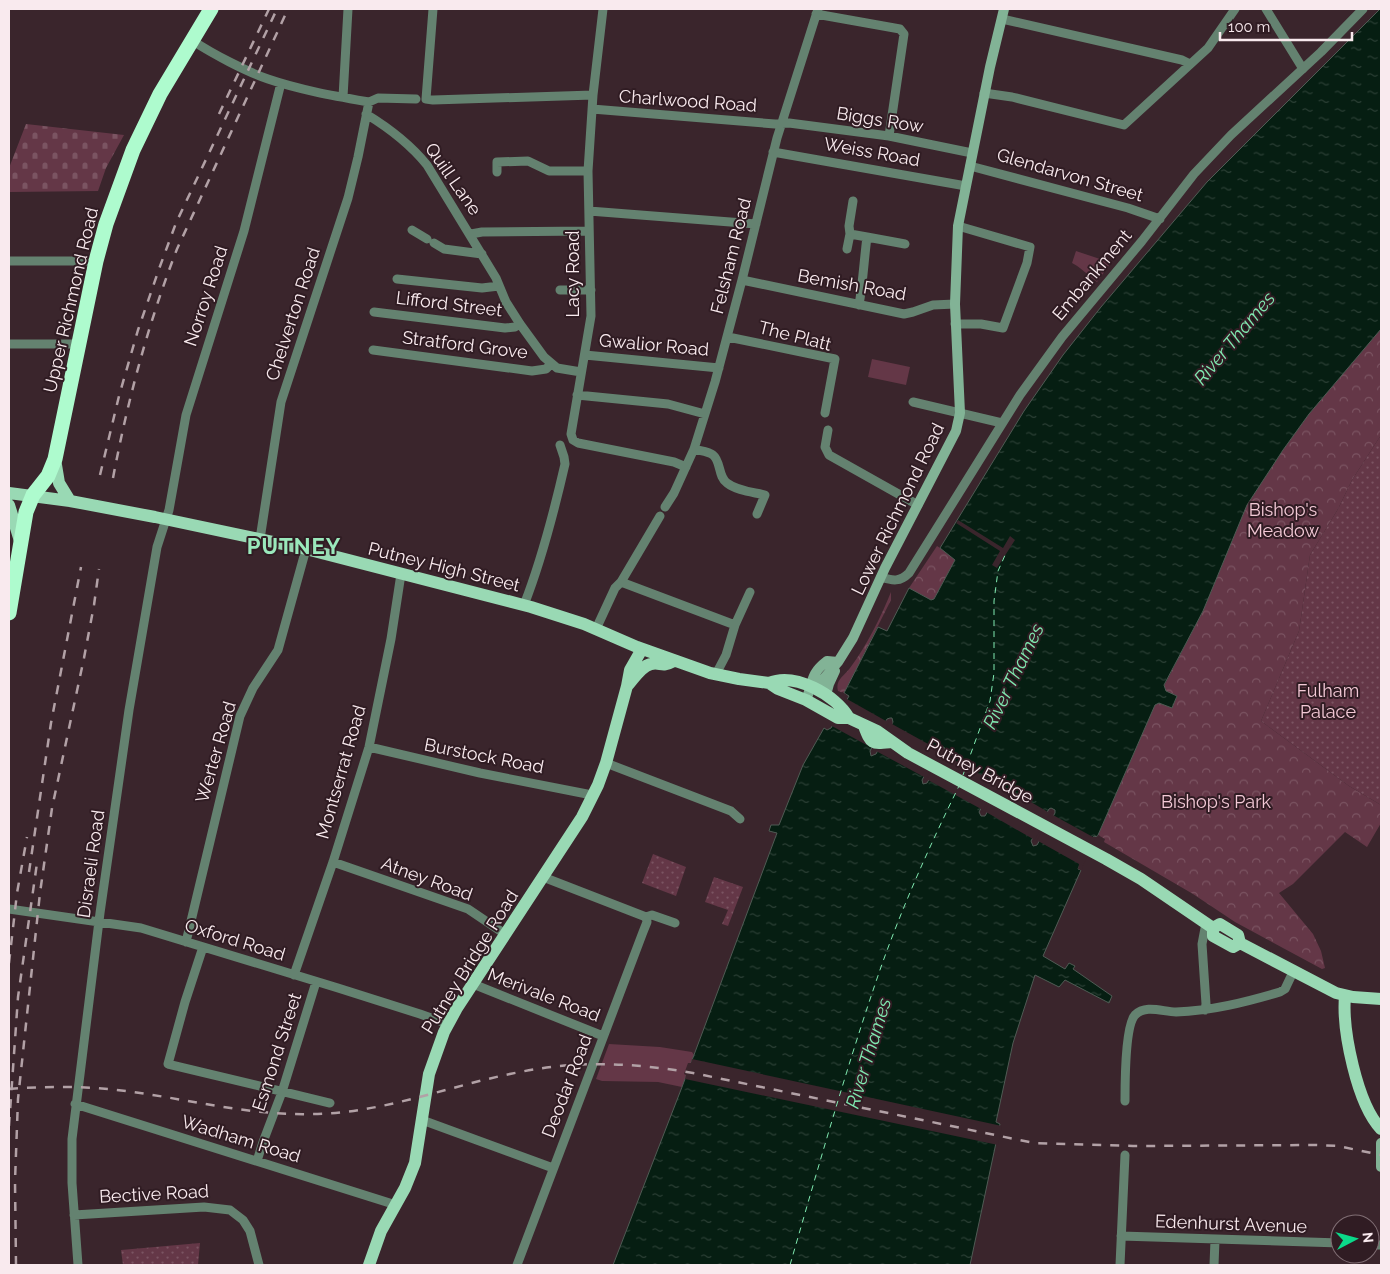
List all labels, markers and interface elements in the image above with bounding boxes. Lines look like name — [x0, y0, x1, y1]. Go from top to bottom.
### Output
scale bar — [1220, 10, 1352, 42]
text: 100 m — [1228, 18, 1270, 36]
street label: Charlwood Road — [618, 85, 758, 116]
street label: Biggs Row — [835, 102, 925, 137]
street label: Weiss Road — [822, 133, 922, 170]
street label: Quill Lane — [421, 139, 486, 219]
street label: Glendarvon Street — [995, 144, 1146, 205]
street label: Felsham Road — [706, 196, 755, 316]
street label: Upper Richmond Road — [39, 205, 102, 395]
street label: Embankment — [1048, 225, 1136, 324]
street label: Lacy Road — [562, 230, 583, 318]
street label: Norroy Road — [179, 243, 232, 349]
street label: Chelverton Road — [261, 245, 324, 383]
street label: Bemish Road — [796, 265, 908, 304]
street label: Lifford Street — [395, 287, 503, 320]
water label: River Thames — [1189, 287, 1279, 389]
street label: The Platt — [756, 316, 834, 355]
street label: Stratford Grove — [401, 326, 529, 363]
street label: Gwalior Road — [598, 329, 710, 360]
street label: Lower Richmond Road — [847, 419, 948, 598]
park label: Bishop's Meadow — [1247, 499, 1319, 541]
district label: PUTNEY — [247, 533, 341, 559]
street label: Putney High Street — [366, 537, 522, 596]
water label: River Thames — [978, 620, 1048, 732]
park label: Fulham Palace — [1297, 680, 1359, 722]
street label: Werter Road — [191, 699, 240, 805]
street label: Montserrat Road — [311, 703, 370, 841]
street label: Burstock Road — [422, 734, 546, 777]
street label: Putney Bridge — [923, 734, 1037, 808]
park label: Bishop's Park — [1161, 791, 1271, 812]
street label: Disraeli Road — [73, 809, 108, 919]
street label: Atney Road — [379, 852, 476, 905]
street label: Putney Bridge Road — [417, 886, 522, 1037]
street label: Oxford Road — [182, 914, 288, 965]
street label: Merivale Road — [485, 963, 603, 1026]
street label: Esmond Street — [248, 990, 306, 1114]
water label: River Thames — [841, 995, 895, 1111]
street label: Deodar Road — [537, 1031, 596, 1140]
street label: Wadham Road — [179, 1110, 303, 1167]
street label: Bective Road — [98, 1180, 209, 1207]
street label: Edenhurst Avenue — [1155, 1210, 1308, 1237]
north arrow — [1330, 1214, 1380, 1264]
text: N — [1359, 1231, 1376, 1244]

